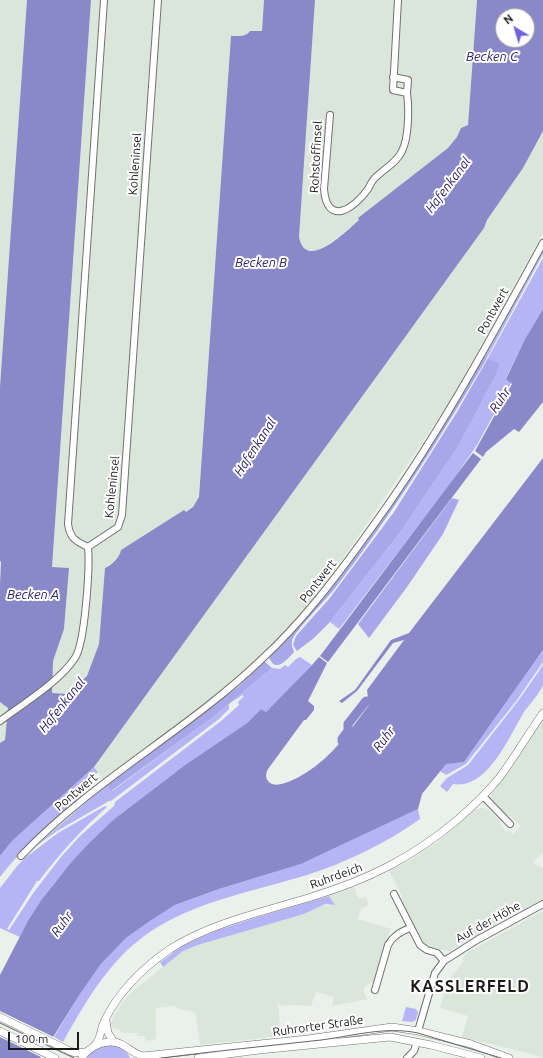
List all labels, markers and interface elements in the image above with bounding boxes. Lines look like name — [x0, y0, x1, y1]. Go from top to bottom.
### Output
north arrow — [495, 8, 535, 48]
text: N — [501, 12, 515, 27]
water label: Becken C — [466, 49, 518, 65]
street label: Rohstoffinsel — [307, 121, 325, 193]
street label: Kohleninsel — [126, 132, 144, 196]
water label: Hafenkanal — [422, 154, 474, 216]
water label: Becken B — [235, 255, 287, 271]
street label: Pontwert — [474, 285, 512, 337]
water label: Ruhr — [486, 384, 514, 416]
water label: Hafenkanal — [231, 415, 279, 479]
street label: Kohleninsel — [102, 455, 122, 519]
street label: Pontwert — [297, 557, 339, 605]
water label: Becken A — [7, 587, 59, 603]
water label: Hafenkanal — [35, 675, 89, 735]
water label: Ruhr — [370, 723, 398, 755]
street label: Pontwert — [52, 770, 100, 814]
street label: Ruhrdeich — [308, 860, 364, 892]
street label: Auf der Höhe — [453, 898, 523, 946]
water label: Ruhr — [48, 908, 76, 940]
district label: KASSLERFELD — [410, 977, 530, 997]
street label: Ruhrorter Straße — [272, 1013, 364, 1039]
scale bar — [10, 1024, 81, 1050]
text: 100 m — [15, 1032, 48, 1045]

